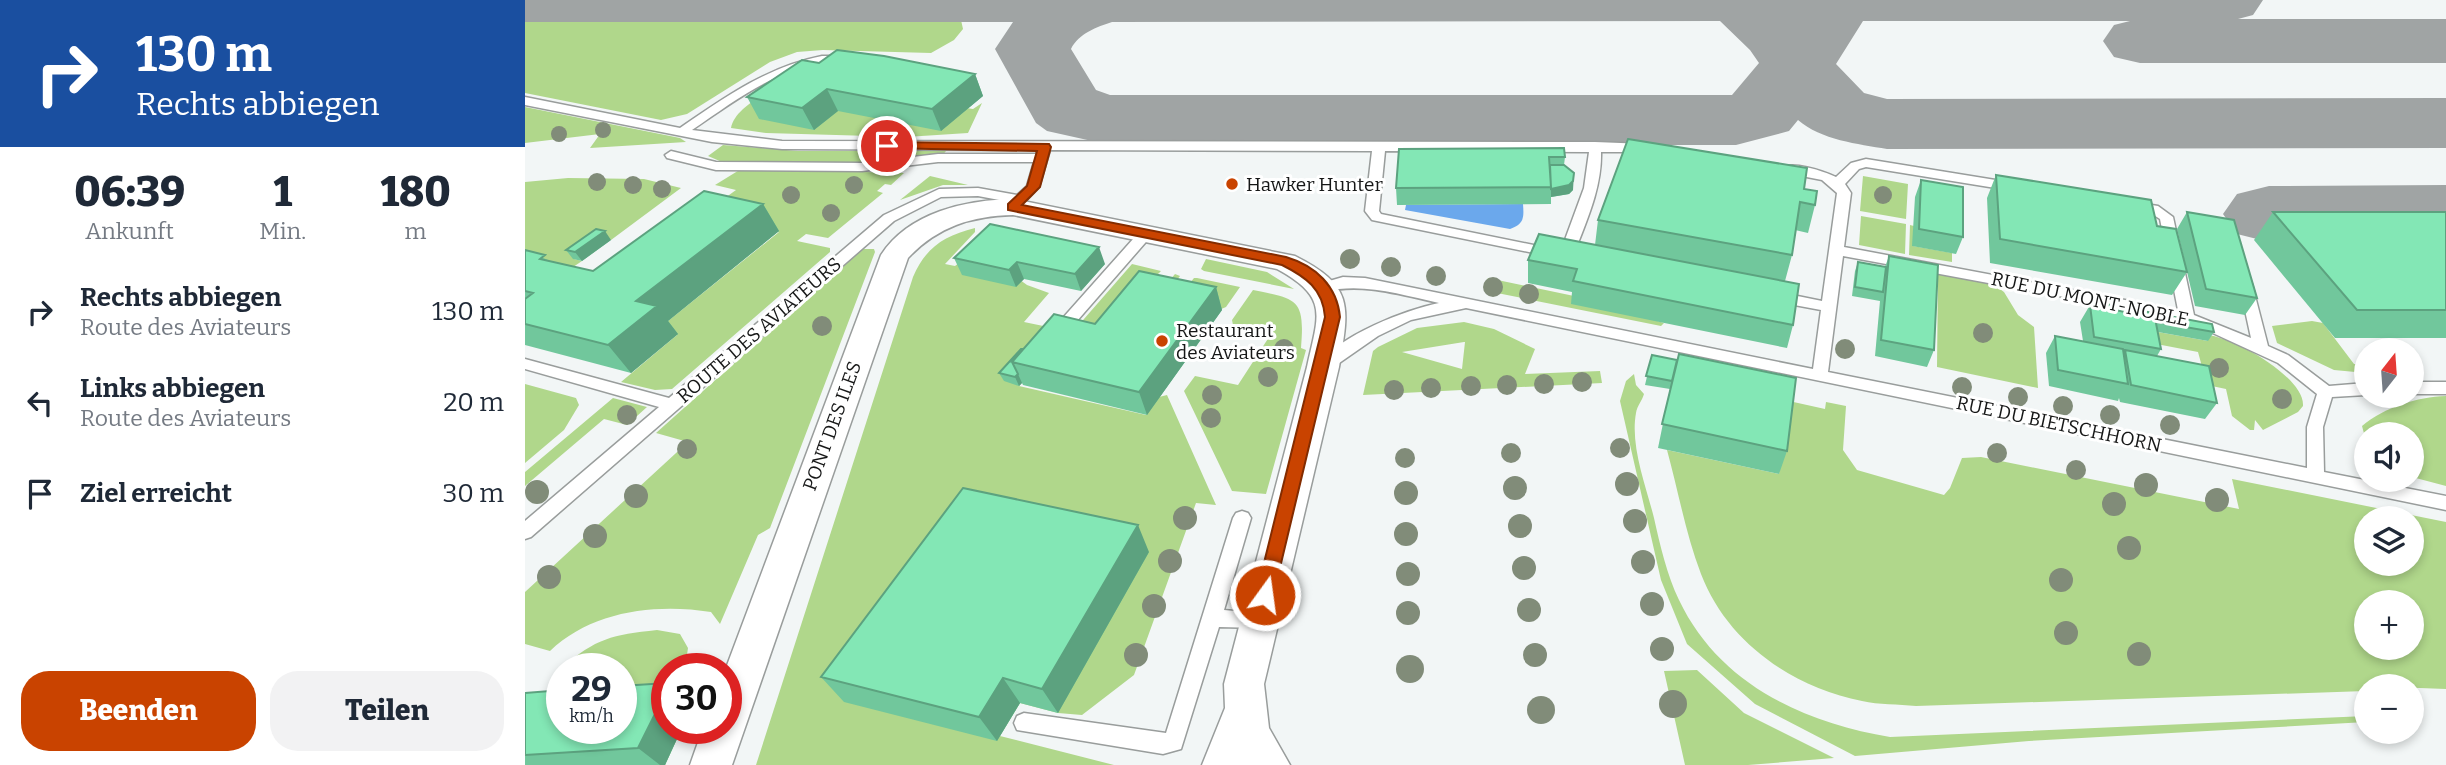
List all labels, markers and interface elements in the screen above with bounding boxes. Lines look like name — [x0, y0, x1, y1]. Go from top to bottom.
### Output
text: 130 m — [136, 25, 272, 84]
icon: right — [21, 28, 112, 119]
text: Rechts abbiegen — [136, 85, 379, 123]
pin — [857, 116, 917, 176]
icon: arrive — [868, 127, 906, 165]
text: 06:39 — [74, 167, 185, 217]
text: 1 — [273, 167, 292, 217]
text: 180 — [380, 167, 451, 217]
place label: Hawker Hunter — [1246, 173, 1383, 196]
marker: Hawker Hunter — [1224, 176, 1240, 192]
text: Ankunft — [85, 217, 174, 245]
text: Min. — [259, 217, 306, 245]
text: m — [405, 217, 427, 245]
street label: ROUTE DES AVIATEURS — [672, 252, 846, 408]
street label: RUE DU MONT-NOBLE — [1989, 267, 2191, 331]
text: Rechts abbiegen — [80, 282, 282, 313]
icon: right — [21, 293, 59, 331]
text: 130 m — [432, 296, 504, 327]
text: Route des Aviateurs — [80, 313, 291, 341]
place label: Restaurant des Aviateurs — [1176, 319, 1295, 364]
marker: Restaurant des Aviateurs — [1154, 333, 1170, 349]
north arrow — [2354, 338, 2424, 408]
map controls — [2354, 338, 2424, 744]
street label: PONT DES ILES — [798, 358, 866, 494]
text: Links abbiegen — [80, 373, 265, 404]
icon: left — [21, 384, 59, 422]
text: 20 m — [443, 387, 504, 418]
street label: RUE DU BIETSCHHORN — [1954, 391, 2164, 457]
text: Route des Aviateurs — [80, 404, 291, 432]
button: sound — [2354, 422, 2424, 492]
icon: arrive — [21, 475, 59, 513]
text: Ziel erreicht — [80, 478, 232, 509]
text: 30 m — [443, 478, 504, 509]
button: layers — [2354, 506, 2424, 576]
position arrow — [1228, 558, 1302, 632]
button: + — [2354, 590, 2424, 660]
speed limit sign: 30 — [651, 653, 742, 744]
text: 29 — [571, 668, 612, 710]
button: Beenden — [21, 671, 256, 751]
button: Teilen — [270, 671, 504, 751]
button: − — [2354, 674, 2424, 744]
text: km/h — [569, 705, 614, 727]

